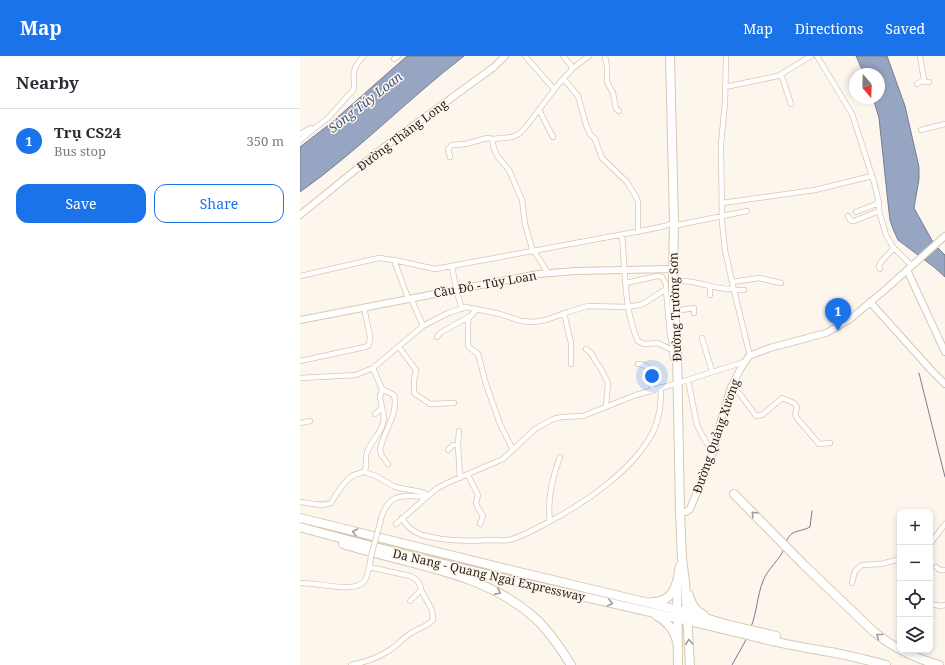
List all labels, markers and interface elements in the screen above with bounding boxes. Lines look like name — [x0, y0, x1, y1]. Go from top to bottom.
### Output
text: Map — [20, 15, 62, 41]
text: Map — [743, 19, 773, 38]
text: Directions — [795, 19, 863, 38]
text: Saved — [885, 19, 925, 38]
water label: Sông Túy Loan — [324, 67, 406, 137]
north arrow — [849, 68, 885, 104]
text: Nearby — [16, 71, 79, 94]
street label: Đường Thăng Long — [353, 95, 451, 175]
text: Trụ CS24 — [54, 122, 121, 142]
text: 1 — [25, 132, 33, 150]
text: 350 m — [247, 132, 284, 150]
text: Bus stop — [54, 142, 106, 160]
button: Save — [16, 184, 146, 223]
button: Share — [154, 184, 284, 223]
street label: Đường Trường Sơn — [665, 252, 685, 362]
street label: Cầu Đỏ - Túy Loan — [432, 267, 538, 301]
pin: 1 — [825, 298, 851, 331]
your location — [642, 366, 662, 386]
street label: Đường Quảng Xương — [688, 376, 744, 496]
map controls — [897, 509, 933, 653]
button: + — [897, 509, 933, 545]
one-way arrow — [751, 511, 759, 519]
one-way arrow — [351, 528, 358, 537]
street label: Da Nang - Quang Ngai Expressway — [391, 545, 587, 605]
button: − — [897, 545, 933, 581]
button: locate — [897, 581, 933, 617]
one-way arrow — [493, 587, 501, 594]
one-way arrow — [607, 599, 613, 607]
button: layers — [897, 617, 933, 653]
one-way arrow — [877, 634, 884, 641]
one-way arrow — [684, 639, 693, 645]

